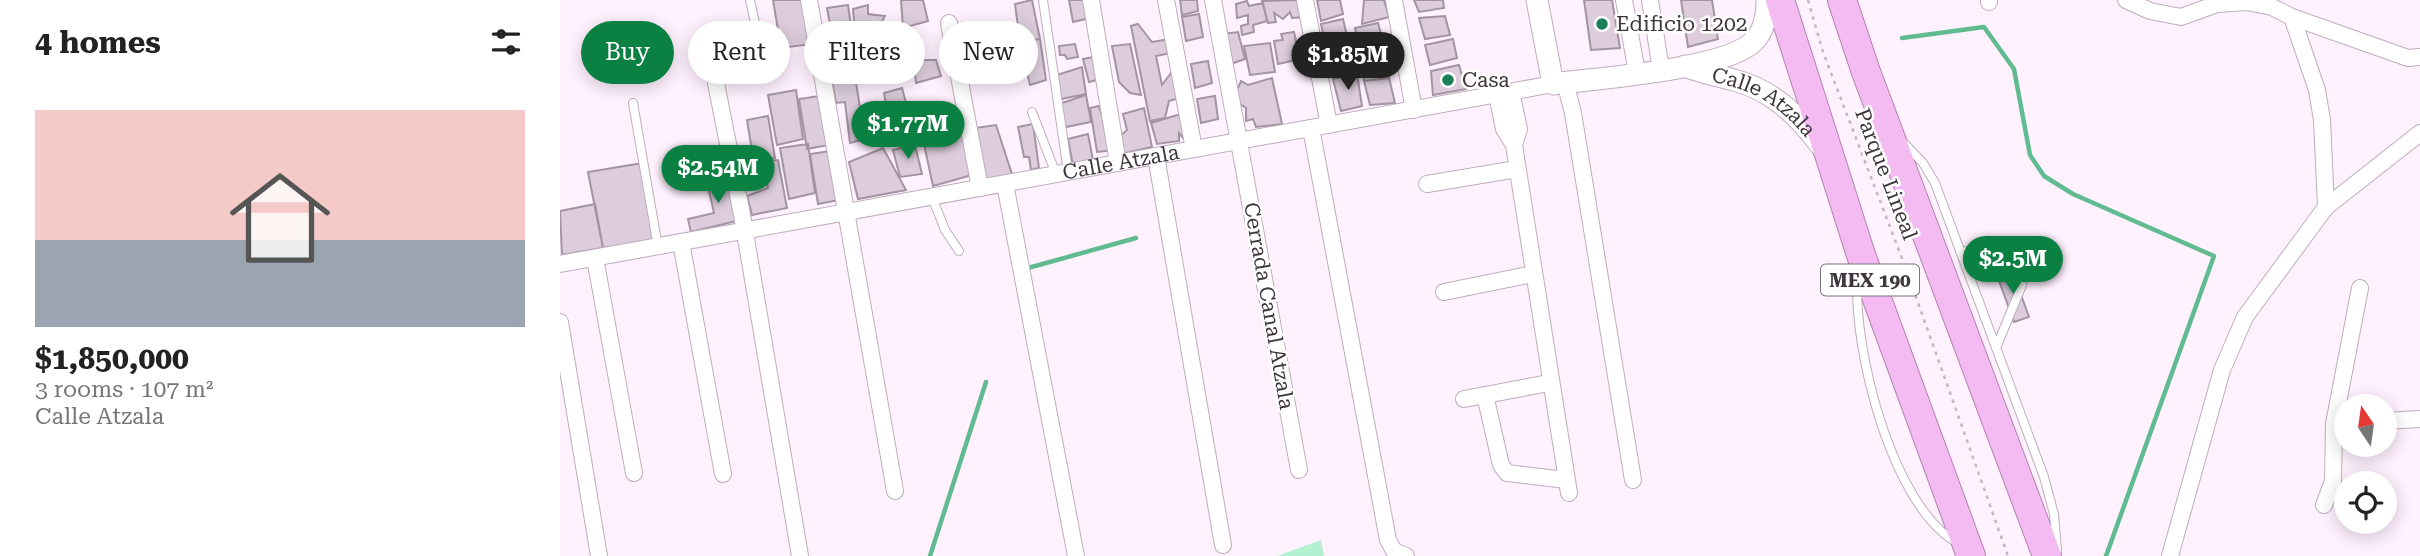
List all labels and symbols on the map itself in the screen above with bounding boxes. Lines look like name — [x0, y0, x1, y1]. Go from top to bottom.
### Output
place label: Edificio 1202 — [1616, 12, 1748, 36]
marker: Edificio 1202 — [1594, 16, 1610, 32]
pin: $1.85M — [1291, 32, 1405, 92]
street label: Calle Atzala — [1710, 63, 1821, 142]
place label: Casa — [1462, 68, 1510, 92]
marker: Casa — [1440, 72, 1456, 88]
pin: $1.77M — [851, 102, 965, 161]
street label: Parque Lineal — [1850, 105, 1922, 243]
street label: Calle Atzala — [1061, 140, 1182, 185]
pin: $2.54M — [661, 146, 775, 205]
street label: Cerrada Canal Atzala — [1239, 201, 1299, 412]
pin: $2.5M — [1964, 236, 2062, 296]
road number: MEX 190 — [1821, 264, 1919, 296]
north arrow — [2334, 394, 2398, 457]

